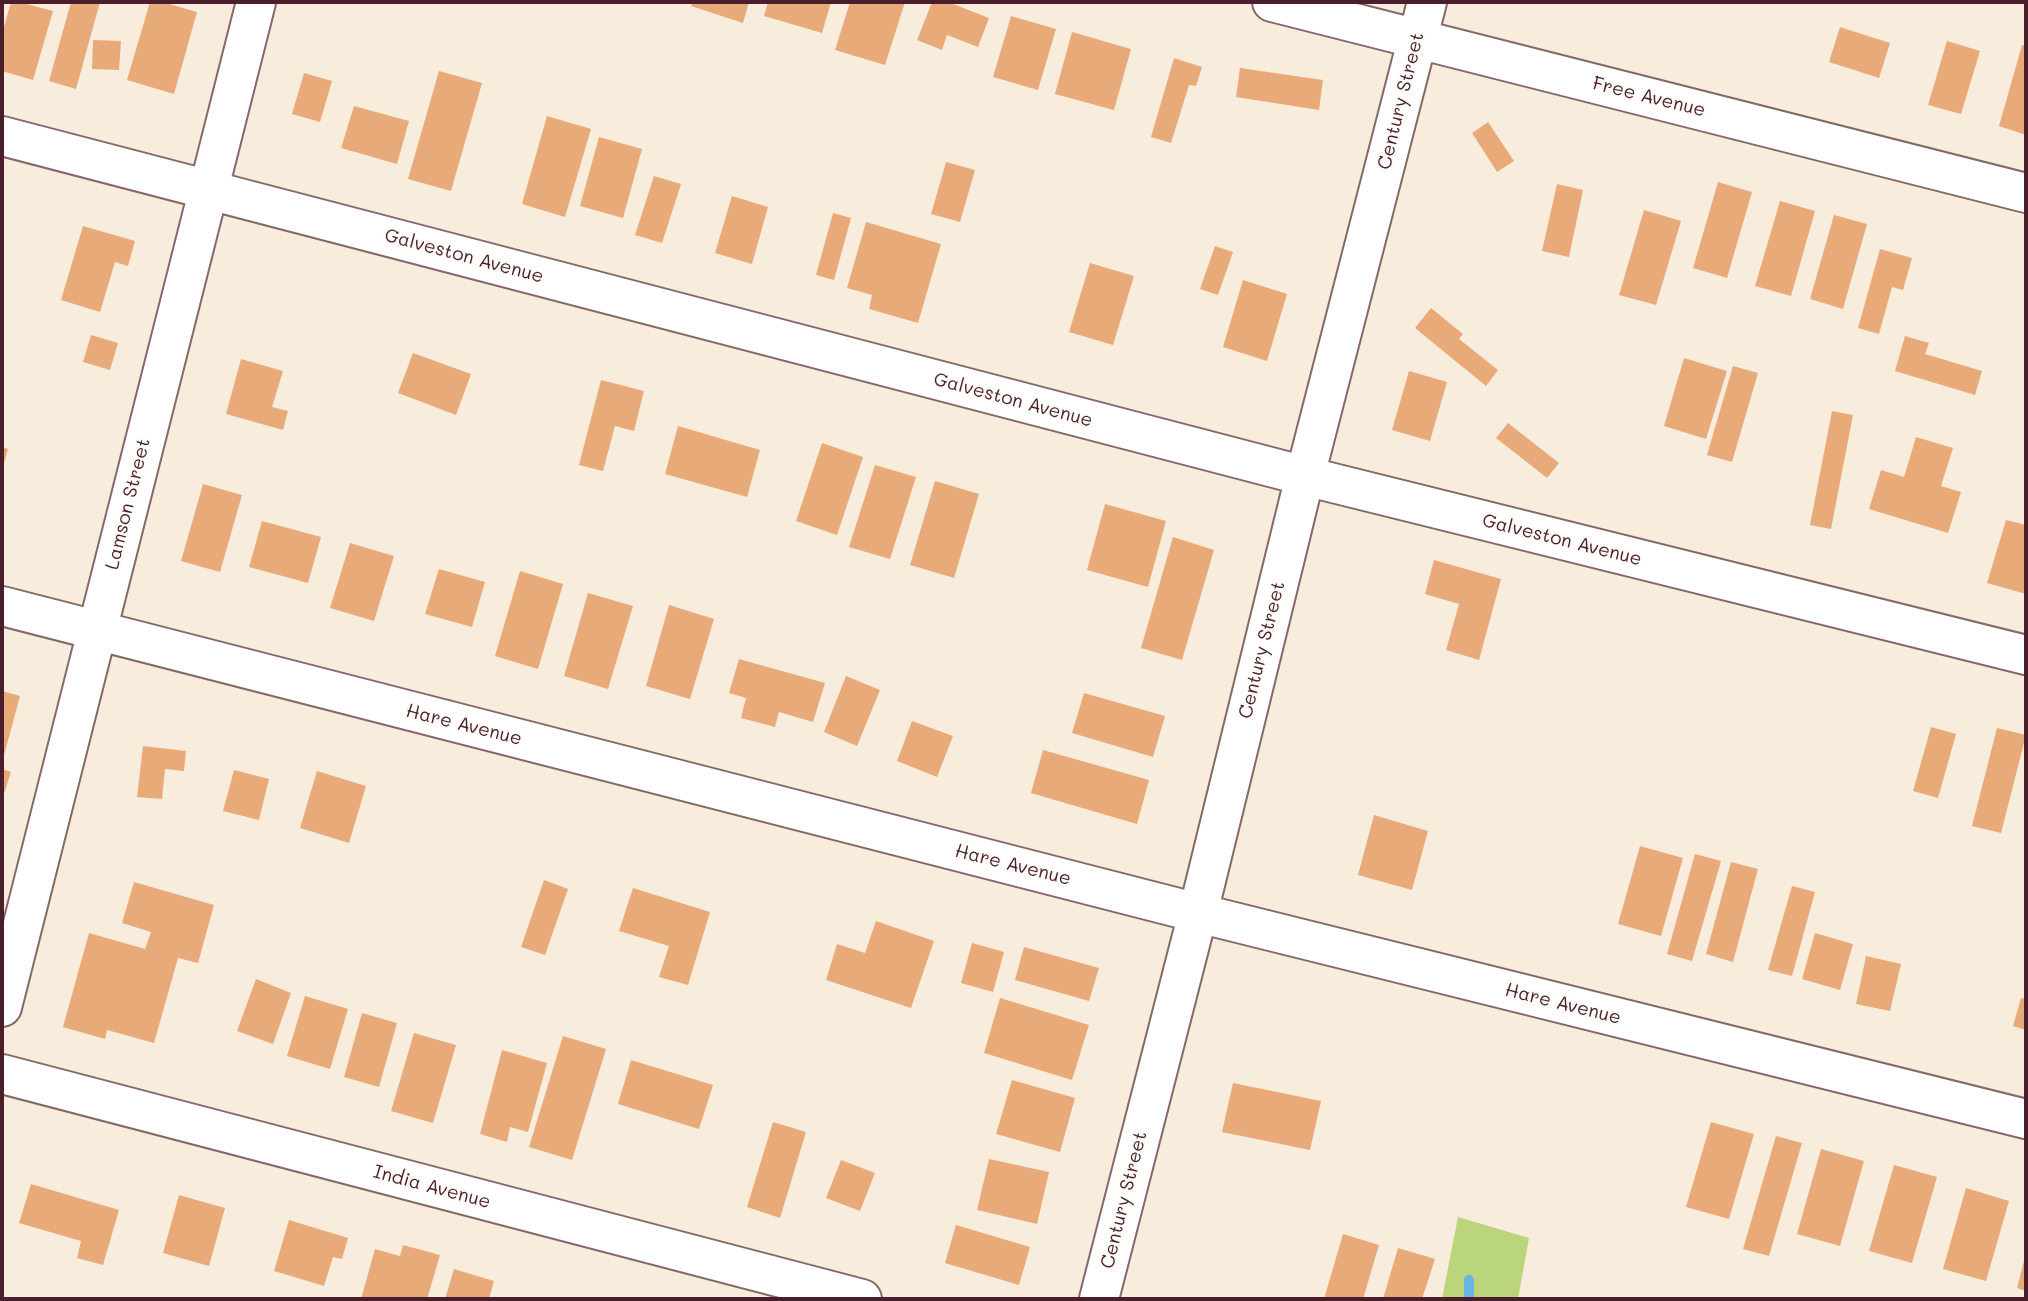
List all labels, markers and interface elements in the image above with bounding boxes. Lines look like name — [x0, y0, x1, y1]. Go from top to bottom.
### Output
street label: Century Street — [1373, 30, 1429, 172]
street label: Free Avenue — [1590, 72, 1708, 122]
street label: Galveston Avenue — [382, 224, 546, 288]
street label: Galveston Avenue — [931, 368, 1095, 432]
street label: Lamson Street — [101, 436, 155, 572]
street label: Galveston Avenue — [1480, 509, 1644, 571]
street label: Century Street — [1234, 579, 1290, 721]
street label: Hare Avenue — [404, 700, 524, 750]
street label: Hare Avenue — [953, 840, 1073, 890]
street label: Hare Avenue — [1503, 979, 1623, 1029]
street label: Century Street — [1096, 1129, 1152, 1271]
street label: India Avenue — [371, 1160, 493, 1214]

